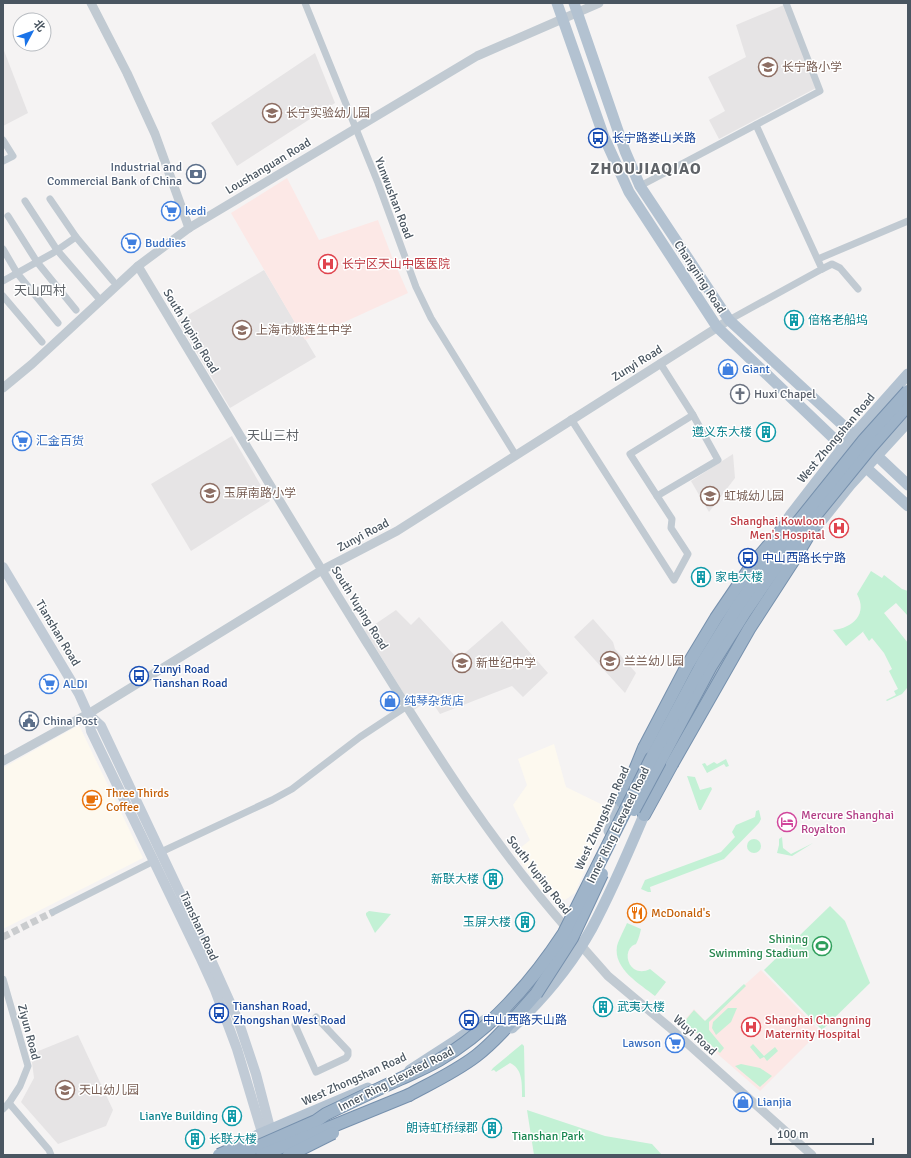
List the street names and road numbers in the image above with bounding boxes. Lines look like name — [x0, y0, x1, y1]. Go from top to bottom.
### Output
street label: Loushanguan Road — [223, 135, 314, 198]
street label: Yunwushan Road — [371, 155, 416, 241]
street label: Changning Road — [670, 238, 729, 316]
street label: South Yuping Road — [159, 286, 222, 376]
street label: Zunyi Road — [609, 342, 665, 385]
street label: West Zhongshan Road — [794, 390, 878, 486]
street label: Zunyi Road — [335, 516, 392, 555]
street label: South Yuping Road — [328, 564, 391, 653]
street label: Tianshan Road — [32, 597, 83, 669]
street label: West Zhongshan Road — [572, 764, 633, 873]
street label: Inner Ring Elevated Road — [584, 764, 653, 886]
street label: South Yuping Road — [503, 833, 574, 918]
street label: Tianshan Road — [176, 889, 221, 963]
street label: Ziyun Road — [14, 1003, 43, 1062]
street label: Wuyi Road — [670, 1012, 720, 1059]
street label: Inner Ring Elevated Road — [336, 1044, 457, 1115]
street label: West Zhongshan Road — [300, 1050, 409, 1109]

